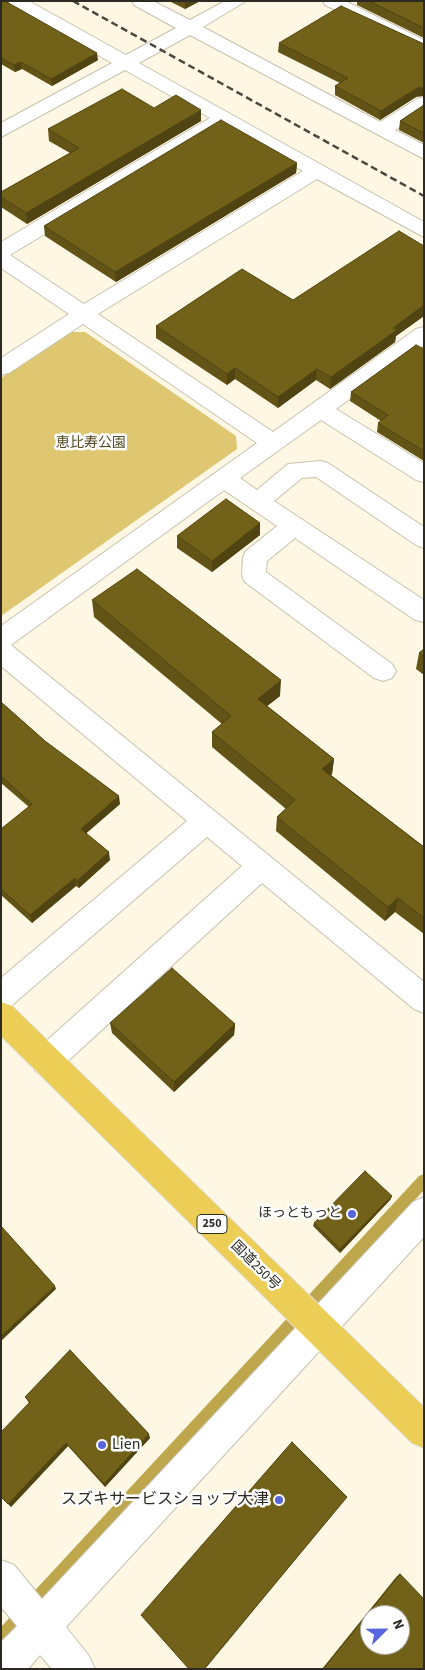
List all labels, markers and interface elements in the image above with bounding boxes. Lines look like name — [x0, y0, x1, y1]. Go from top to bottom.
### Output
park label: 恵比寿公園 — [56, 436, 126, 452]
place label: ほっともっと — [258, 1206, 342, 1222]
marker: ほっともっと — [346, 1208, 358, 1220]
road number: 250 — [197, 1214, 227, 1234]
street label: 国道250号 — [227, 1238, 283, 1294]
place label: Lien — [112, 1435, 140, 1455]
marker: Lien — [96, 1439, 108, 1451]
place label: スズキサービスショップ大津 — [61, 1490, 269, 1510]
marker: スズキサービスショップ大津 — [273, 1494, 285, 1506]
north arrow — [360, 1605, 410, 1655]
text: N — [387, 1616, 409, 1633]

